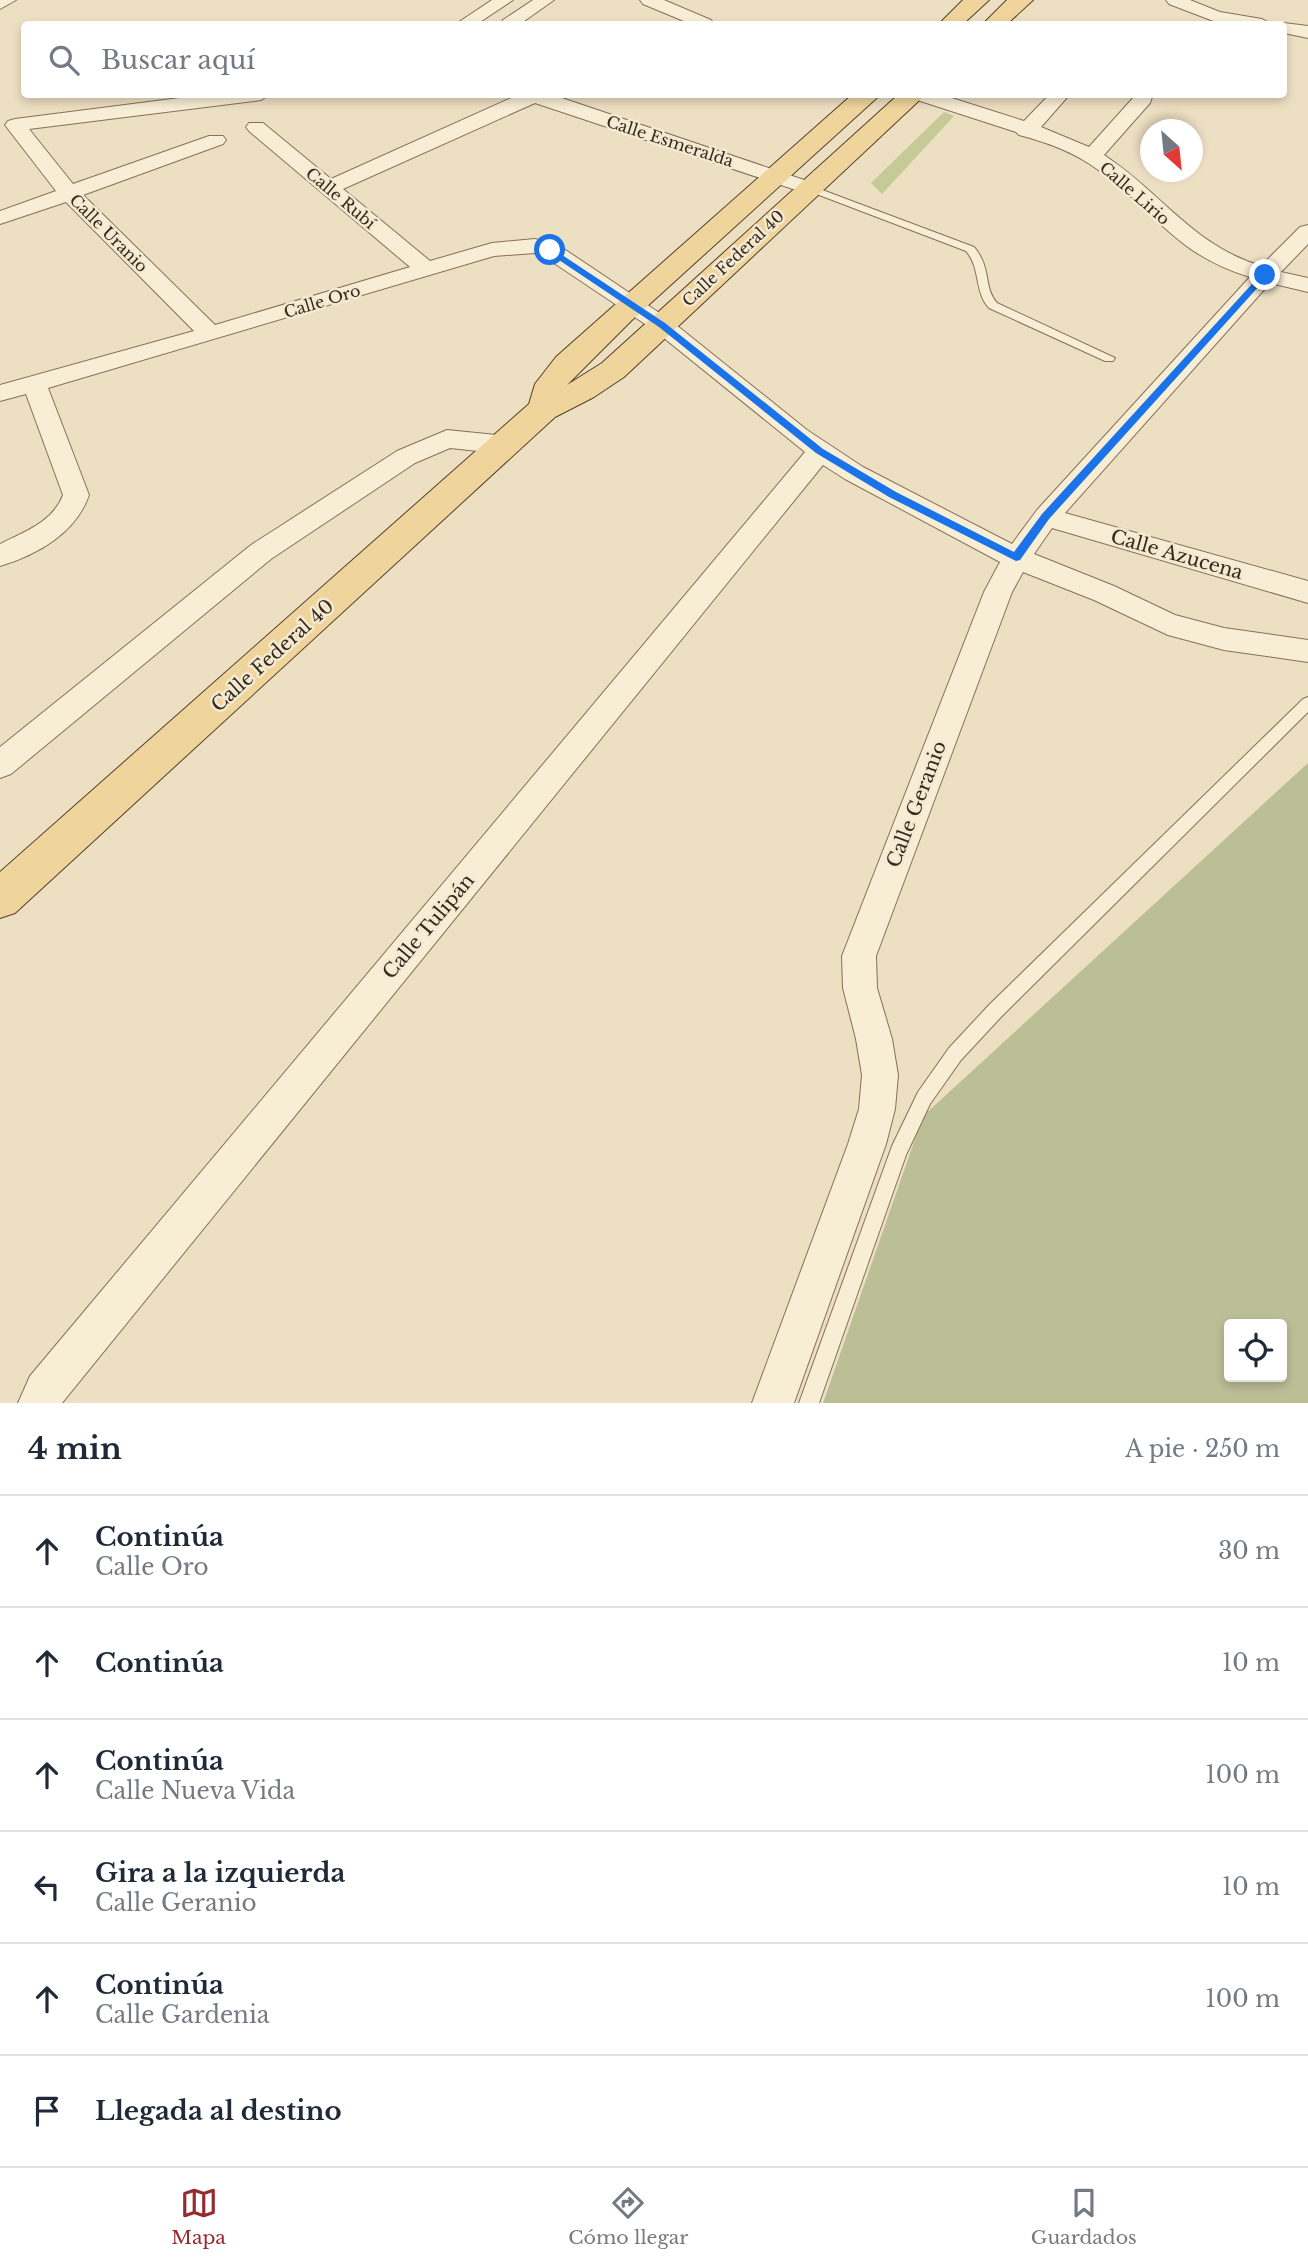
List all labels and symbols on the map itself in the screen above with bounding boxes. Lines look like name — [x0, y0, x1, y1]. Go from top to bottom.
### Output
street label: Calle Esmeralda — [604, 111, 736, 171]
north arrow — [1140, 119, 1203, 182]
street label: Calle Lirio — [1096, 157, 1174, 229]
street label: Calle Rubí — [302, 163, 380, 233]
street label: Calle Uranio — [66, 190, 152, 276]
street label: Calle Federal 40 — [678, 206, 788, 310]
route start — [534, 234, 565, 265]
route end — [1249, 259, 1280, 290]
street label: Calle Oro — [281, 280, 363, 322]
street label: Calle Azucena — [1108, 525, 1246, 584]
street label: Calle Federal 40 — [206, 594, 338, 716]
street label: Calle Geranio — [882, 738, 951, 871]
street label: Calle Tulipán — [378, 869, 479, 983]

